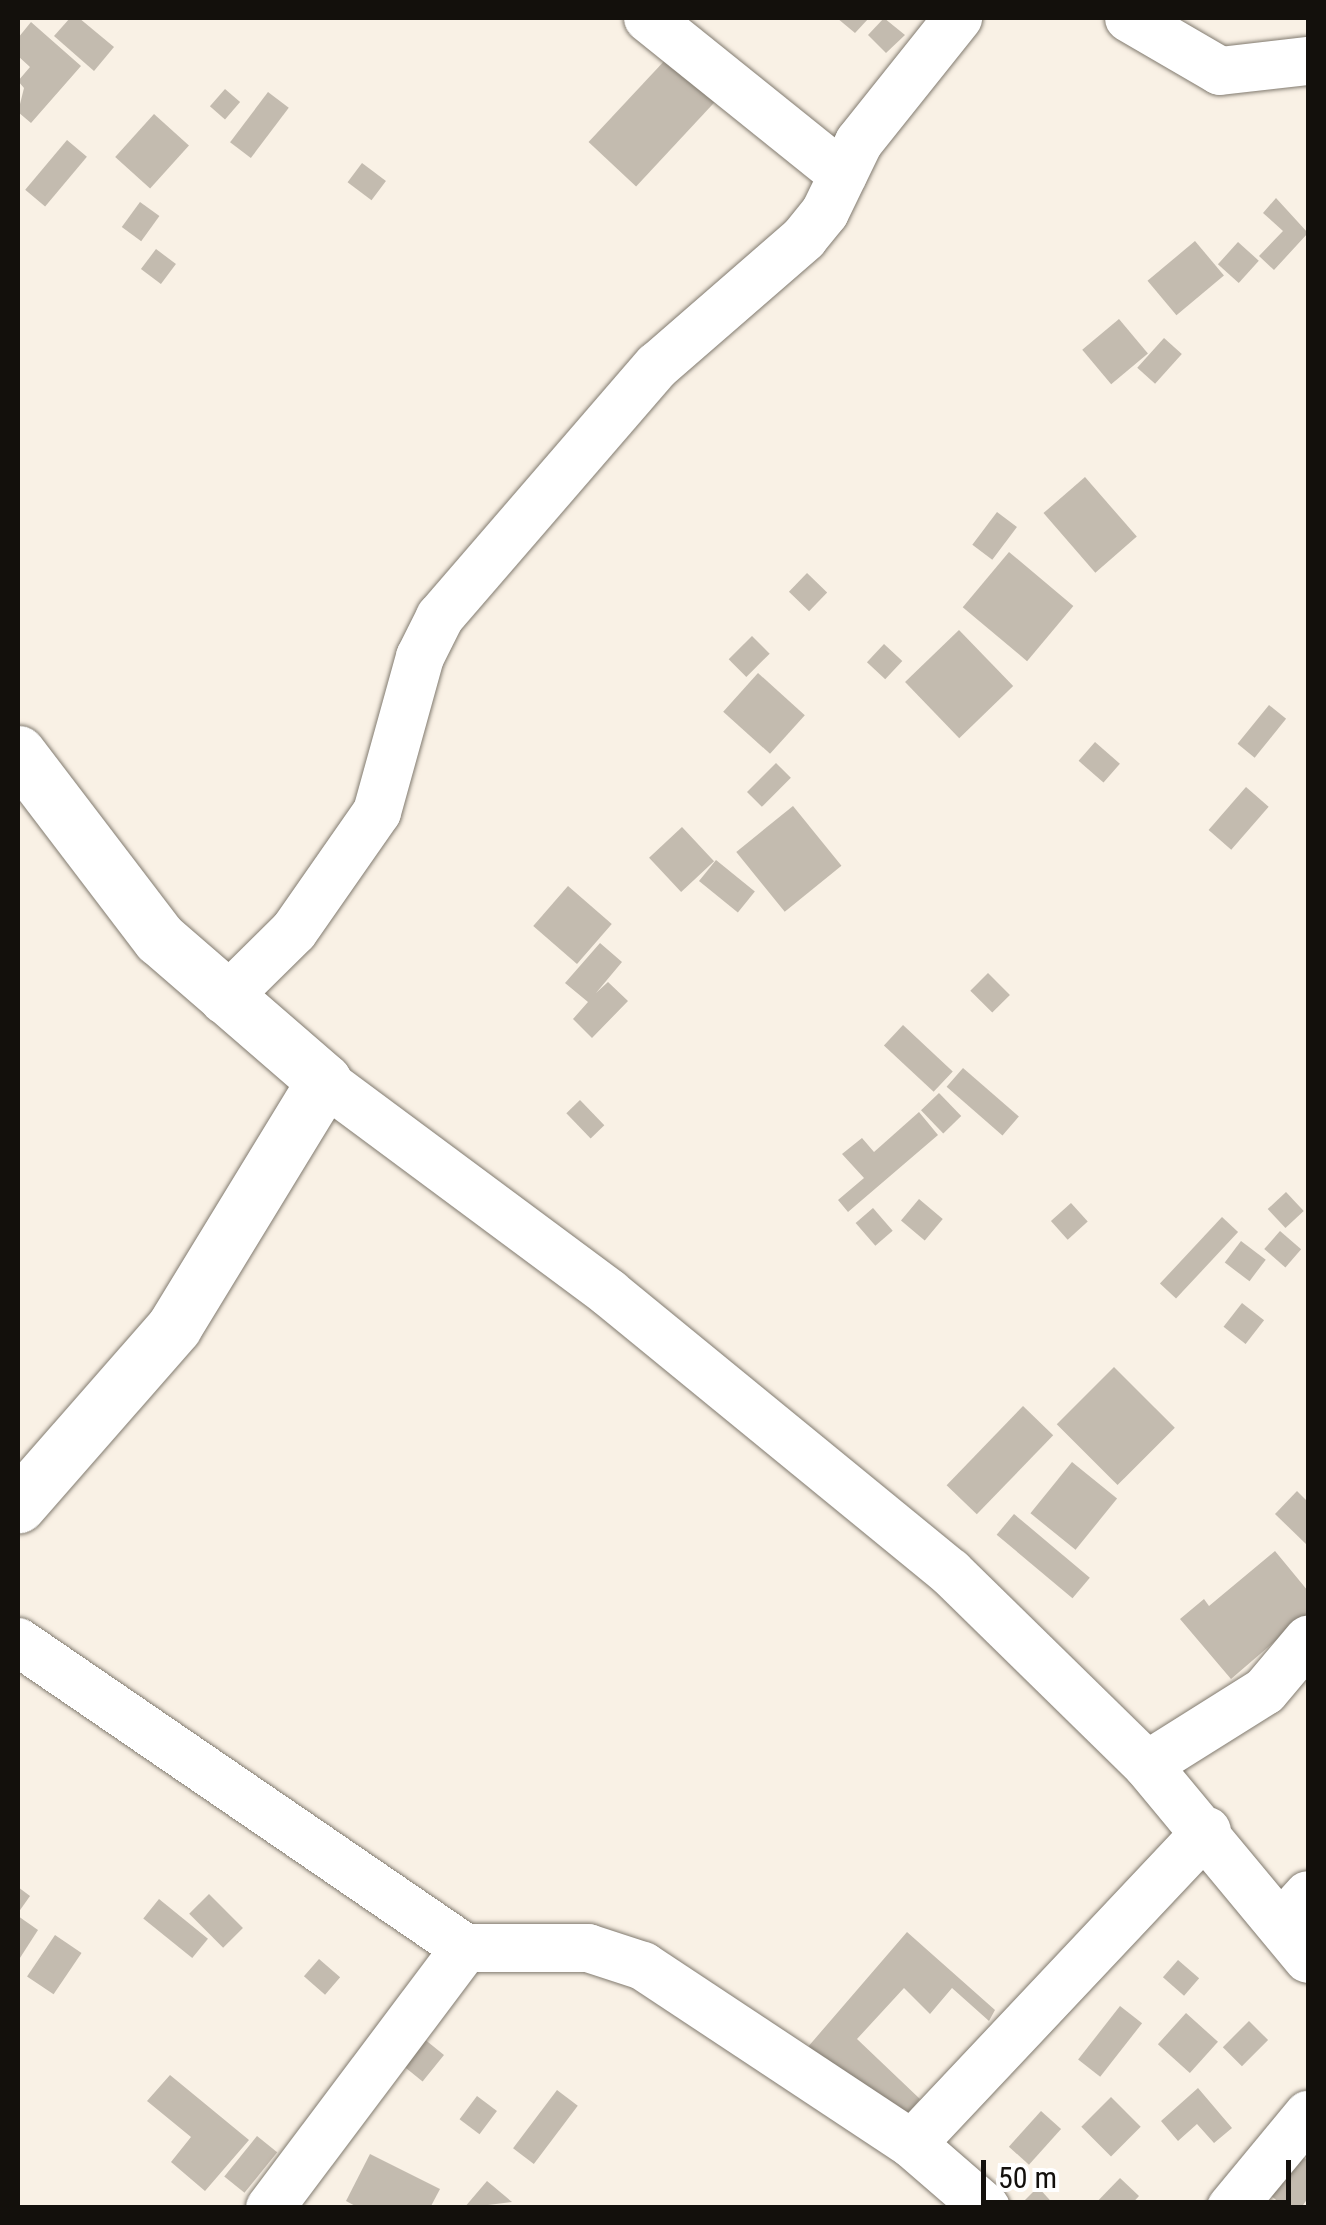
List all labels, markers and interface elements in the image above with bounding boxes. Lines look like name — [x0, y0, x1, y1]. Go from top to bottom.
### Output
scale bar — [986, 2140, 1296, 2202]
text: 50 m — [998, 2160, 1057, 2195]

